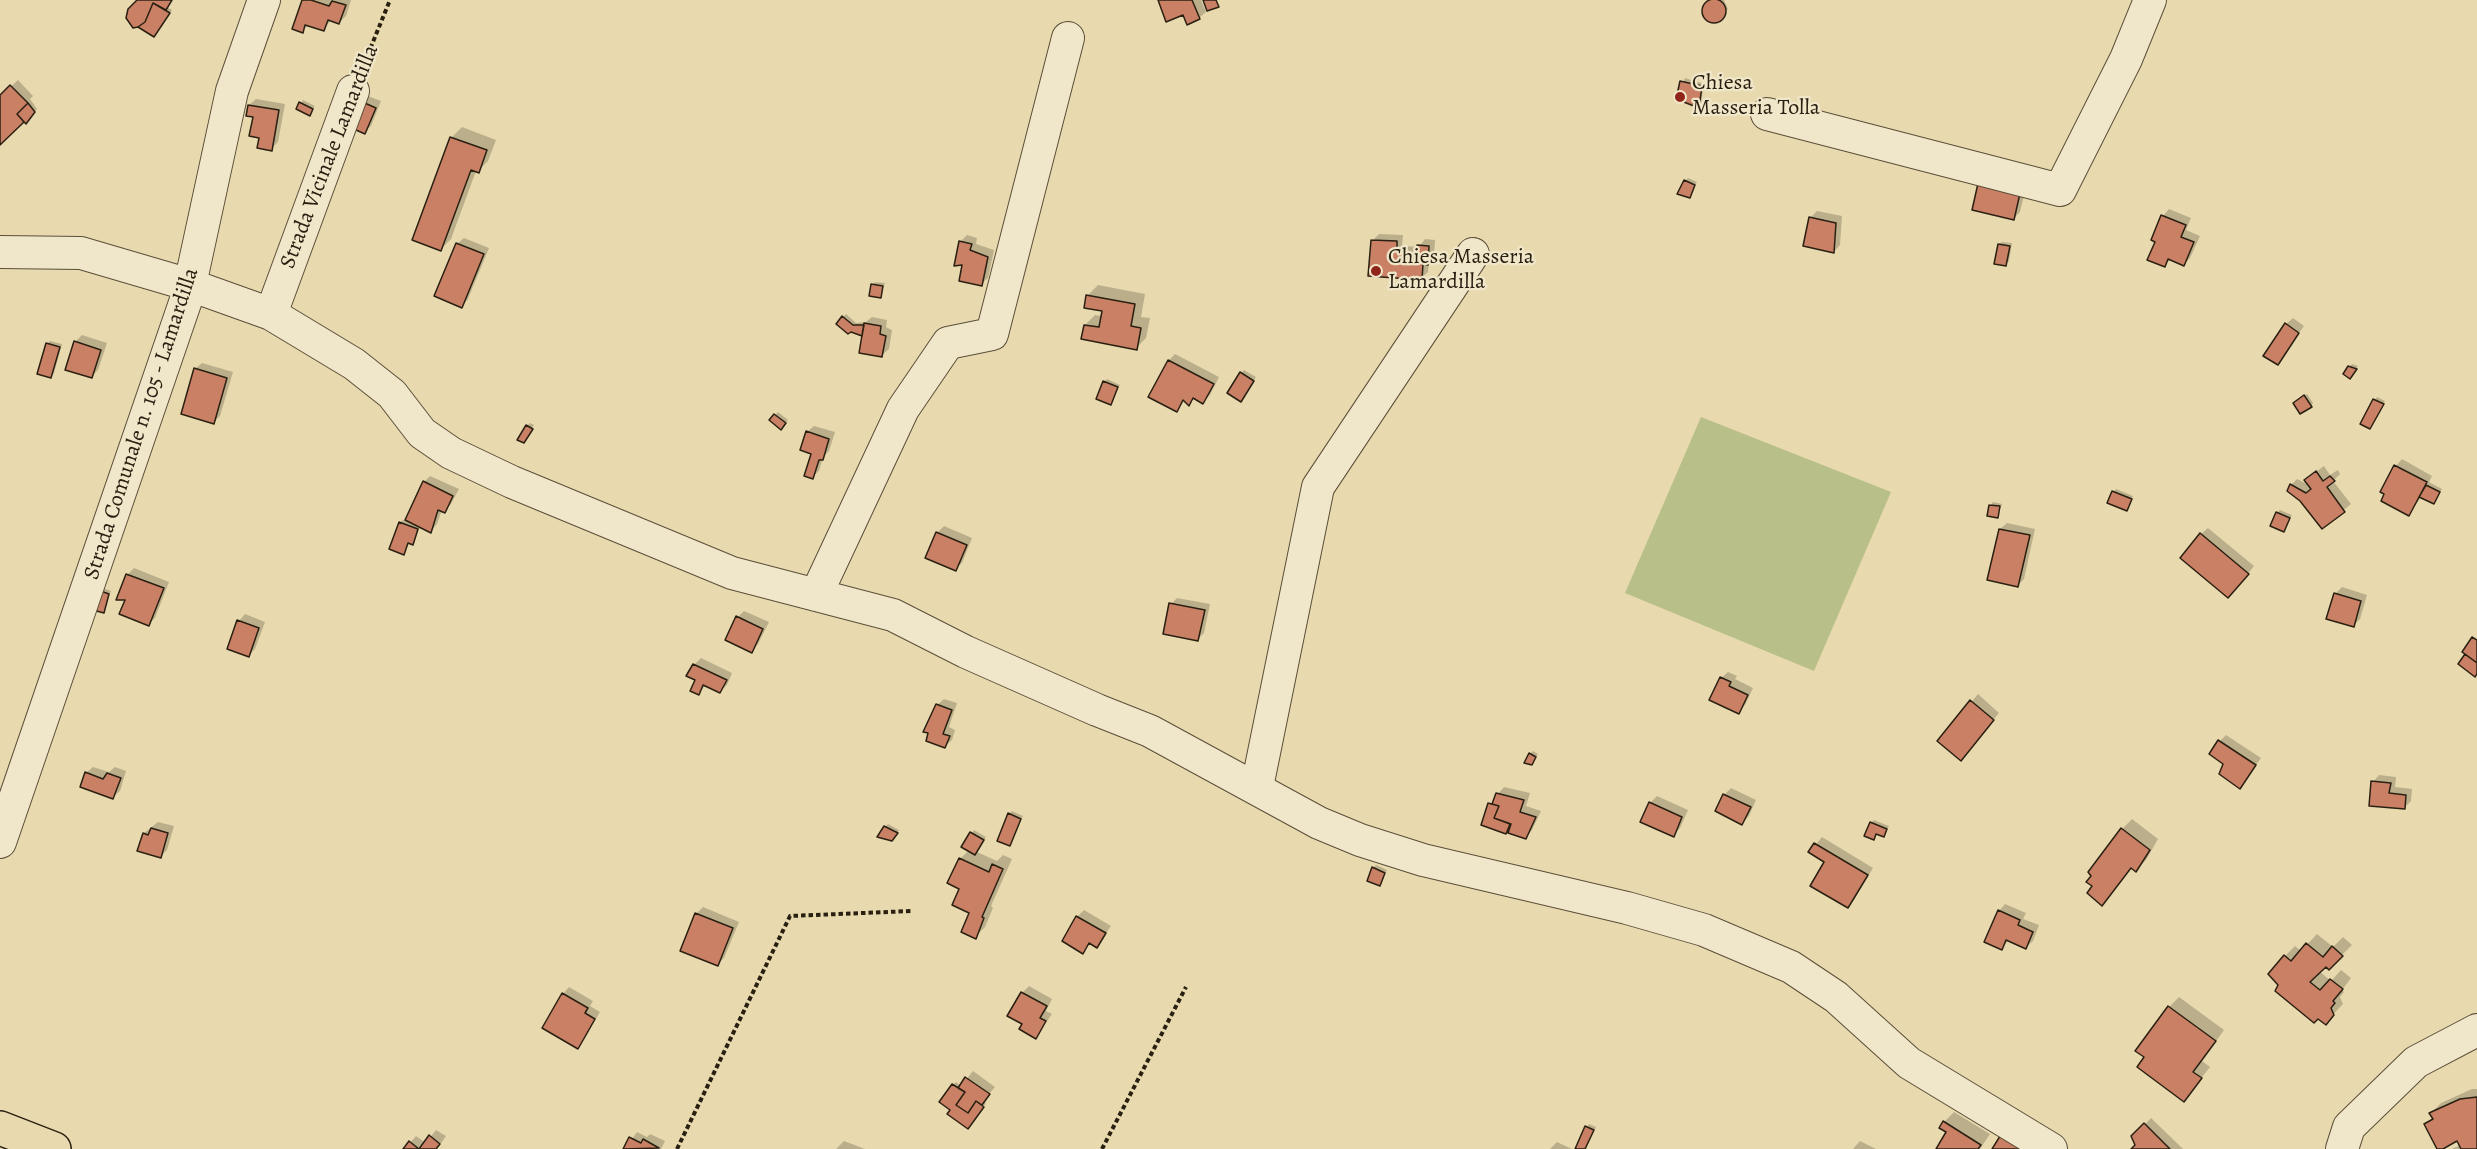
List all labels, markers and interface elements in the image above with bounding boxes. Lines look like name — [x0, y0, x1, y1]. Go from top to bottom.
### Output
street label: Strada Vicinale Lamardilla — [275, 42, 385, 272]
place label: Chiesa Masseria Tolla — [1692, 71, 1820, 122]
marker: Chiesa Masseria Tolla — [1673, 90, 1687, 104]
place label: Chiesa Masseria Lamardilla — [1388, 245, 1534, 296]
marker: Chiesa Masseria Lamardilla — [1369, 264, 1383, 278]
street label: Strada Comunale n. 105 - Lamardilla — [79, 265, 205, 583]

